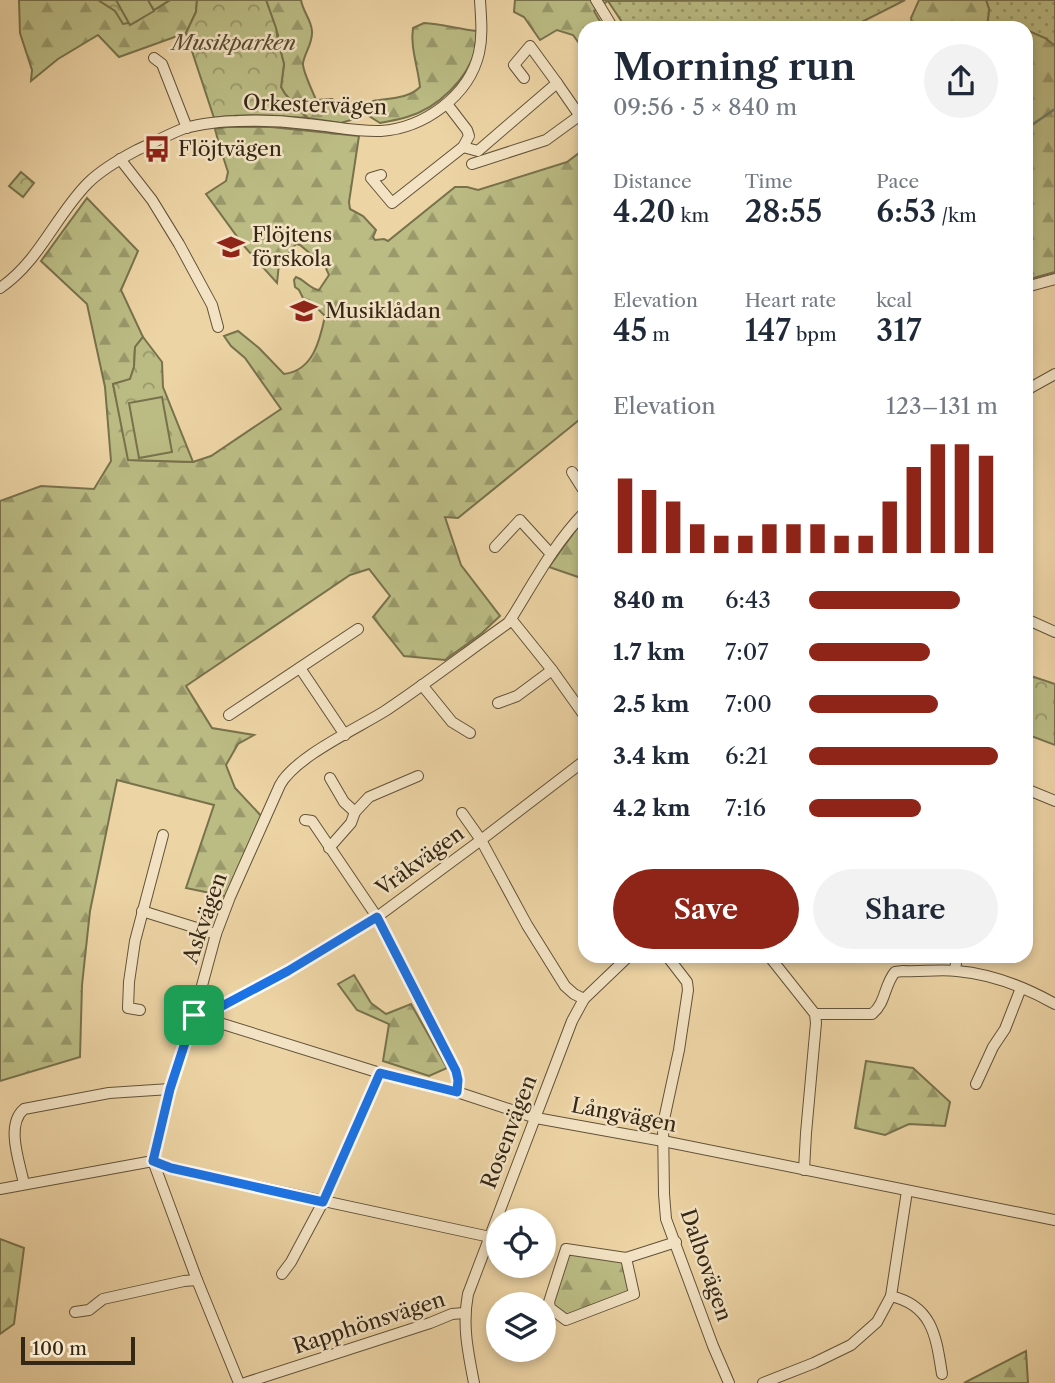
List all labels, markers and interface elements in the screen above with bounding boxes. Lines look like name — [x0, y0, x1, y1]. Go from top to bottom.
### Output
park label: Musikparken — [169, 30, 296, 55]
text: Morning run — [613, 43, 856, 90]
button: share — [924, 44, 998, 118]
street label: Orkestervägen — [243, 89, 387, 120]
text: 09:56 · 5 × 840 m — [613, 93, 797, 121]
bus stop icon: Flöjtvägen — [142, 134, 172, 164]
place label: Flöjtvägen — [178, 136, 282, 161]
text: Distance — [613, 170, 692, 193]
text: Time — [745, 170, 793, 193]
text: Pace — [876, 170, 919, 193]
text: 4.20 — [613, 193, 675, 230]
text: 28:55 — [745, 193, 822, 230]
text: 6:53 — [876, 193, 936, 230]
text: km — [675, 204, 709, 227]
text: /km — [936, 204, 977, 227]
place label: Flöjtens förskola — [252, 222, 333, 271]
school or university icon: Flöjtens förskola — [216, 232, 246, 262]
text: Elevation — [613, 289, 698, 312]
text: Heart rate — [745, 289, 836, 312]
text: kcal — [876, 289, 912, 312]
school or university icon: Musiklådan — [289, 296, 319, 326]
place label: Musiklådan — [325, 298, 441, 323]
text: 45 — [613, 312, 647, 349]
text: 147 — [745, 312, 791, 349]
text: 317 — [876, 312, 922, 349]
text: m — [647, 323, 670, 346]
text: bpm — [791, 323, 837, 346]
text: Elevation — [613, 392, 716, 420]
text: 123–131 m — [886, 392, 998, 420]
text: 840 m — [613, 586, 684, 614]
text: 6:43 — [725, 586, 771, 614]
text: 1.7 km — [613, 638, 685, 666]
text: 7:07 — [725, 638, 769, 666]
text: 2.5 km — [613, 690, 689, 718]
text: 7:00 — [725, 690, 772, 718]
text: 3.4 km — [613, 742, 690, 770]
text: 6:21 — [725, 742, 768, 770]
text: 4.2 km — [613, 794, 690, 822]
text: 7:16 — [725, 794, 766, 822]
street label: Vråkvägen — [370, 820, 469, 901]
street label: Askvägen — [177, 869, 232, 967]
button: Save — [613, 869, 799, 949]
button: Share — [813, 869, 998, 949]
pin — [164, 985, 224, 1045]
icon: arrive — [175, 996, 213, 1034]
street label: Rosenvägen — [475, 1072, 542, 1192]
street label: Långvägen — [569, 1092, 679, 1137]
street label: Dalbovägen — [676, 1205, 737, 1324]
map controls — [486, 1208, 556, 1362]
button: locate — [486, 1208, 556, 1278]
street label: Rapphönsvägen — [290, 1286, 448, 1359]
button: layers — [486, 1292, 556, 1362]
scale bar — [21, 1334, 135, 1366]
text: 100 m — [32, 1337, 87, 1360]

